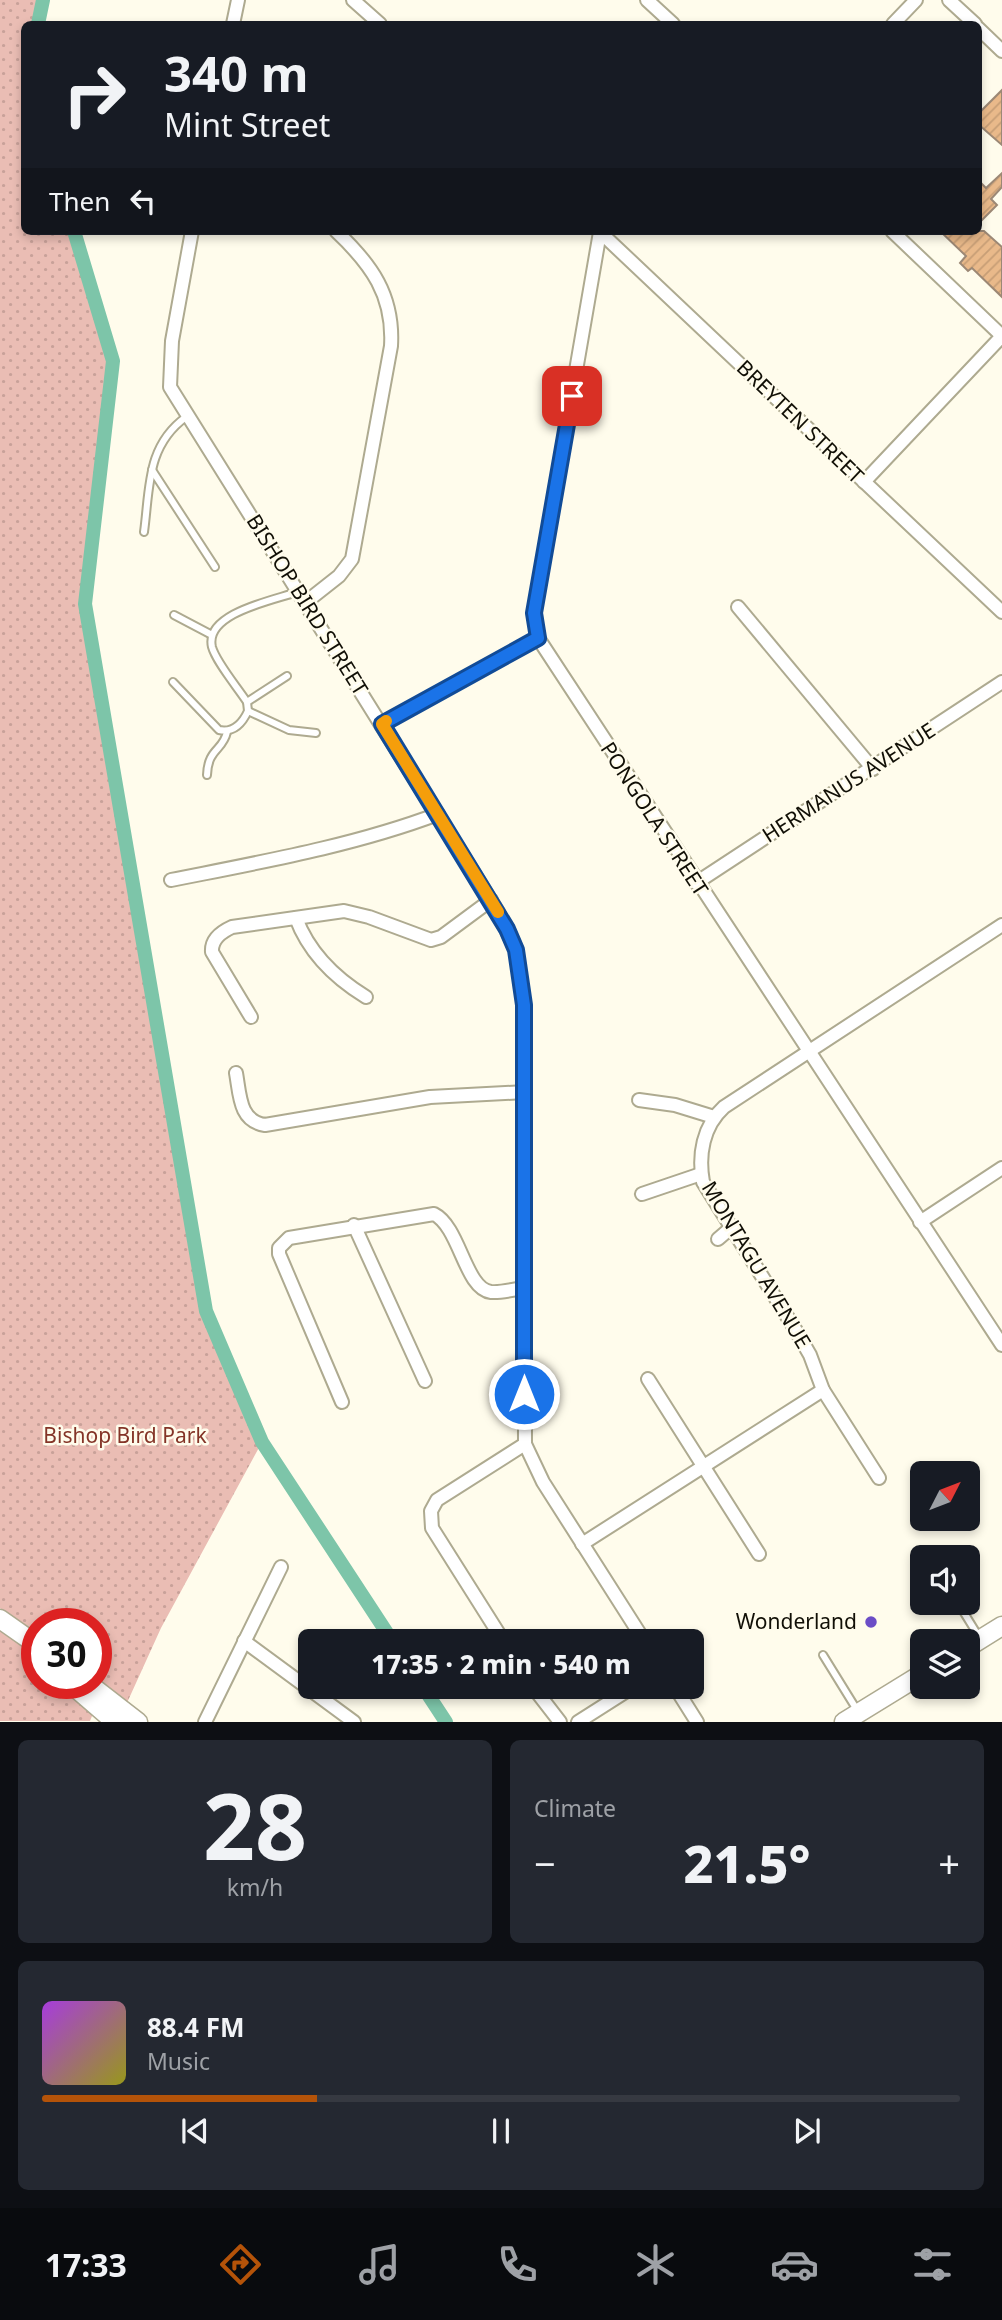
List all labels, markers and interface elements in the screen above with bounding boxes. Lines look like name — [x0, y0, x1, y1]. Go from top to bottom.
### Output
text: 340 m — [164, 40, 309, 106]
icon: right — [49, 49, 140, 140]
text: Mint Street — [164, 103, 330, 146]
icon: left — [124, 182, 162, 220]
text: Then — [49, 183, 110, 219]
street label: BREYTEN STREET — [731, 353, 870, 489]
pin — [542, 366, 602, 426]
icon: arrive — [553, 377, 591, 415]
street label: BISHOP BIRD STREET — [241, 509, 375, 701]
street label: HERMANUS AVENUE — [757, 716, 940, 849]
street label: PONGOLA STREET — [595, 736, 715, 901]
street label: MONTAGU AVENUE — [696, 1176, 818, 1353]
position arrow — [487, 1357, 561, 1431]
park label: Bishop Bird Park — [43, 1421, 207, 1449]
north arrow — [910, 1461, 980, 1531]
map controls — [910, 1461, 980, 1699]
button: sound — [910, 1545, 980, 1615]
place label: Wonderland — [736, 1607, 857, 1635]
speed limit sign: 30 — [21, 1608, 112, 1699]
marker: Wonderland — [863, 1614, 879, 1630]
button: layers — [910, 1629, 980, 1699]
text: 17:35 · 2 min · 540 m — [371, 1646, 631, 1682]
text: 28 — [203, 1763, 307, 1887]
text: Climate — [534, 1792, 616, 1824]
text: 21.5° — [684, 1827, 810, 1898]
text: − — [534, 1837, 556, 1889]
text: + — [938, 1837, 960, 1889]
text: km/h — [227, 1871, 283, 1903]
text: 88.4 FM — [147, 2009, 244, 2045]
text: Music — [147, 2045, 210, 2077]
icon: previous — [176, 2112, 214, 2150]
icon: pause — [482, 2112, 520, 2150]
icon: next — [788, 2112, 826, 2150]
icon: directions — [216, 2240, 265, 2289]
icon: music — [355, 2240, 404, 2289]
icon: phone — [493, 2240, 542, 2289]
icon: climate — [631, 2240, 680, 2289]
icon: car — [770, 2240, 819, 2289]
icon: filters — [908, 2240, 957, 2289]
text: 17:33 — [45, 2243, 127, 2286]

